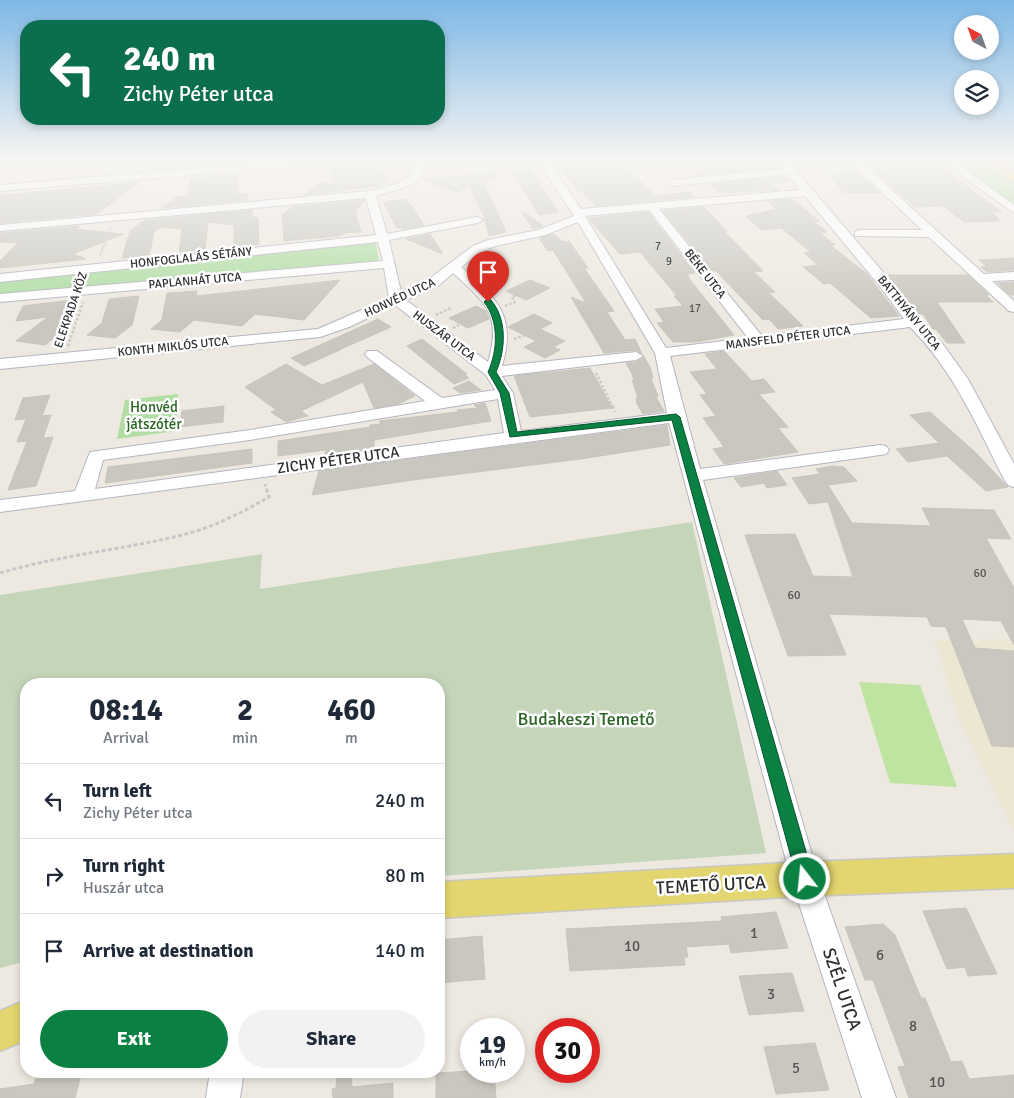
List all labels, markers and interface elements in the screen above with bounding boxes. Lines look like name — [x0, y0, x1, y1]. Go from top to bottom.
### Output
north arrow — [954, 15, 999, 60]
map controls — [954, 15, 999, 115]
text: 240 m — [123, 37, 216, 80]
icon: left — [40, 40, 105, 105]
button: layers — [954, 70, 999, 115]
text: Zichy Péter utca — [123, 80, 274, 107]
house number: 7 — [655, 240, 661, 253]
street label: HONFOGLALÁS SÉTÁNY — [129, 244, 253, 272]
street label: BÉKE UTCA — [681, 246, 729, 302]
pin — [467, 251, 509, 302]
house number: 9 — [666, 255, 672, 268]
icon: arrive — [474, 258, 502, 286]
street label: PAPLANHÁT UTCA — [148, 269, 243, 293]
street label: ELEKPADA KÖZ — [51, 270, 91, 350]
street label: BATTHYÁNY UTCA — [874, 273, 944, 354]
street label: HONVÉD UTCA — [362, 275, 438, 321]
house number: 17 — [689, 302, 701, 315]
street label: HUSZÁR UTCA — [410, 308, 479, 365]
street label: MANSFELD PÉTER UTCA — [725, 323, 852, 353]
street label: KONTH MIKLÓS UTCA — [117, 334, 230, 360]
park label: Honvéd játszótér — [126, 398, 182, 433]
street label: ZICHY PÉTER UTCA — [276, 442, 400, 477]
house number: 60 — [974, 566, 986, 581]
house number: 60 — [788, 588, 800, 603]
text: 08:14 — [89, 692, 163, 729]
text: 2 — [237, 692, 253, 729]
text: 460 — [327, 692, 376, 729]
park label: Budakeszi Temető — [517, 708, 655, 730]
text: Arrival — [103, 728, 149, 748]
text: min — [232, 728, 258, 748]
text: m — [345, 728, 358, 748]
text: Turn left — [83, 779, 152, 803]
icon: left — [40, 787, 68, 815]
text: 240 m — [375, 789, 425, 813]
text: Zichy Péter utca — [83, 803, 193, 823]
position arrow — [778, 852, 830, 904]
text: Turn right — [83, 854, 165, 878]
icon: right — [40, 862, 68, 890]
text: 80 m — [385, 864, 425, 888]
street label: TEMETŐ UTCA — [655, 871, 767, 899]
text: Huszár utca — [83, 878, 164, 898]
house number: 1 — [750, 924, 758, 942]
icon: arrive — [40, 937, 68, 965]
house number: 10 — [624, 937, 640, 955]
text: Arrive at destination — [83, 939, 254, 963]
text: 140 m — [375, 939, 425, 963]
street label: SZÉL UTCA — [818, 945, 866, 1033]
house number: 6 — [876, 946, 884, 964]
house number: 3 — [767, 985, 775, 1003]
button: Exit — [40, 1010, 228, 1068]
button: Share — [238, 1010, 425, 1068]
house number: 8 — [909, 1017, 917, 1035]
speed limit sign: 30 — [535, 1018, 600, 1083]
text: 19 — [479, 1029, 506, 1060]
text: km/h — [479, 1055, 506, 1070]
house number: 5 — [792, 1059, 800, 1077]
house number: 10 — [929, 1073, 945, 1091]

